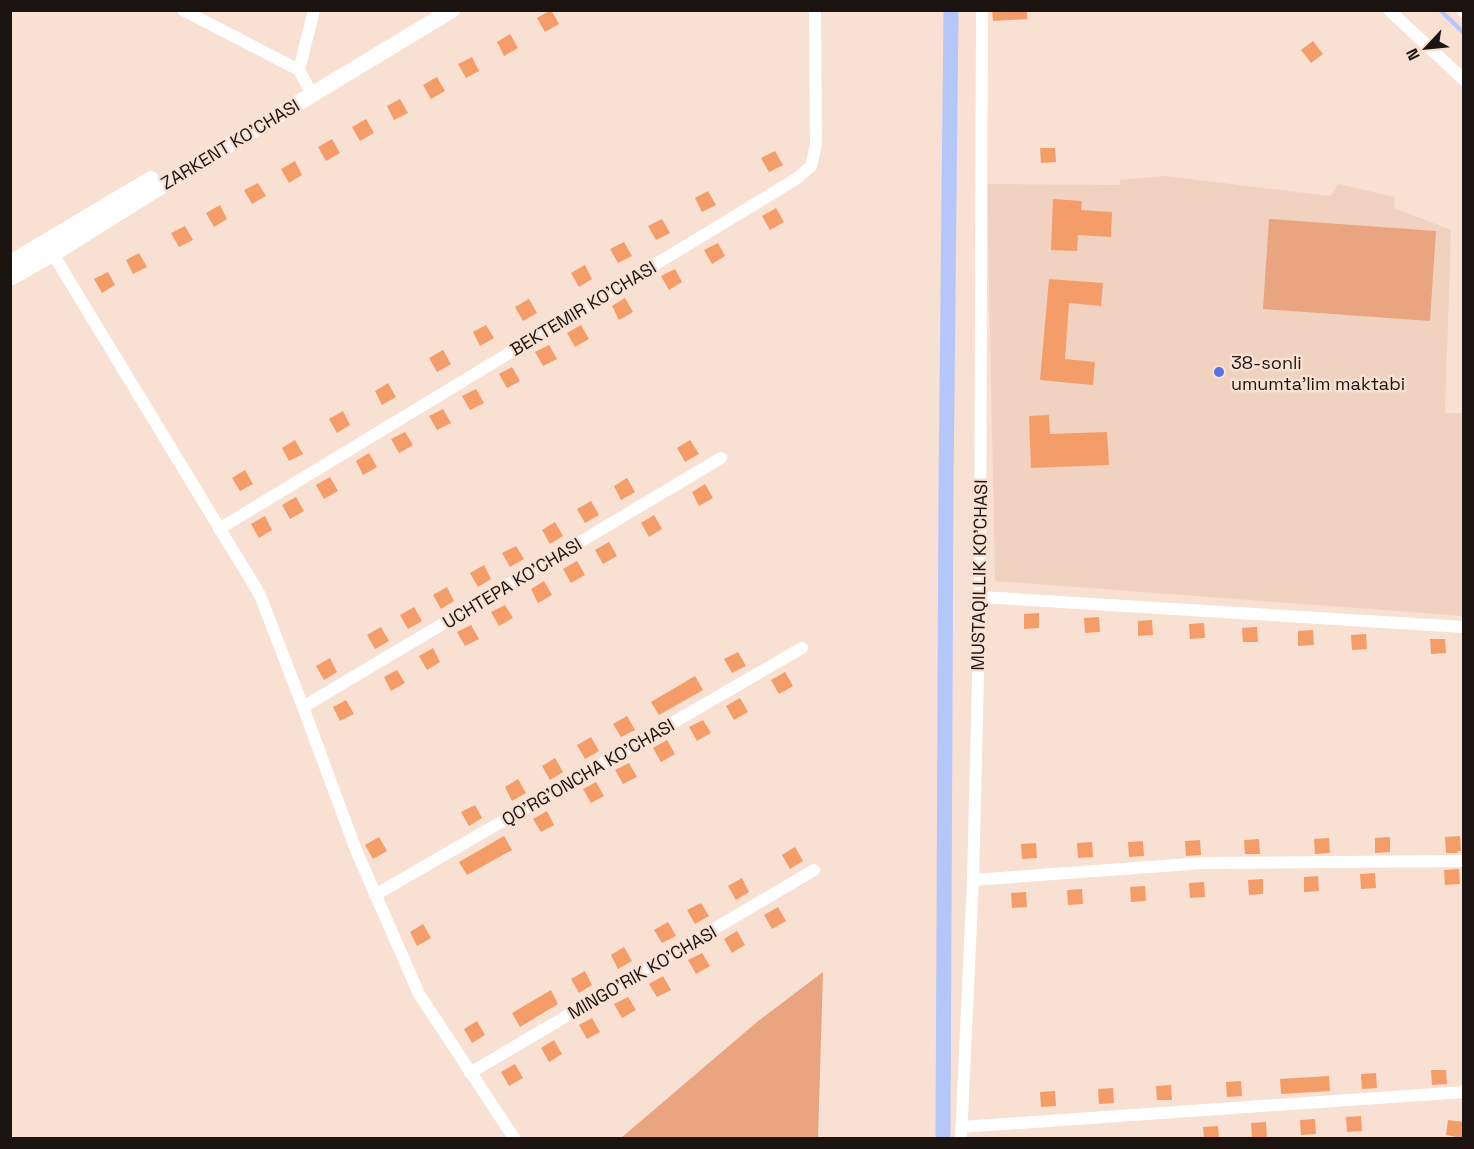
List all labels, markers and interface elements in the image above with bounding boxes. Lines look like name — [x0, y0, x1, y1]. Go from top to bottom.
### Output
north arrow — [1396, 18, 1456, 78]
text: N — [1401, 45, 1425, 64]
street label: ZARKENT KO'CHASI — [157, 94, 303, 194]
street label: BEKTEMIR KO'CHASI — [506, 255, 660, 361]
place label: 38-sonli umumta'lim maktabi — [1231, 351, 1405, 395]
marker: 38-sonli umumta'lim maktabi — [1212, 365, 1226, 379]
street label: MUSTAQILLIK KO'CHASI — [966, 479, 992, 671]
street label: UCHTEPA KO'CHASI — [438, 532, 586, 634]
street label: QO'RG'ONCHA KO'CHASI — [498, 713, 678, 831]
street label: MINGO'RIK KO'CHASI — [563, 920, 721, 1024]

